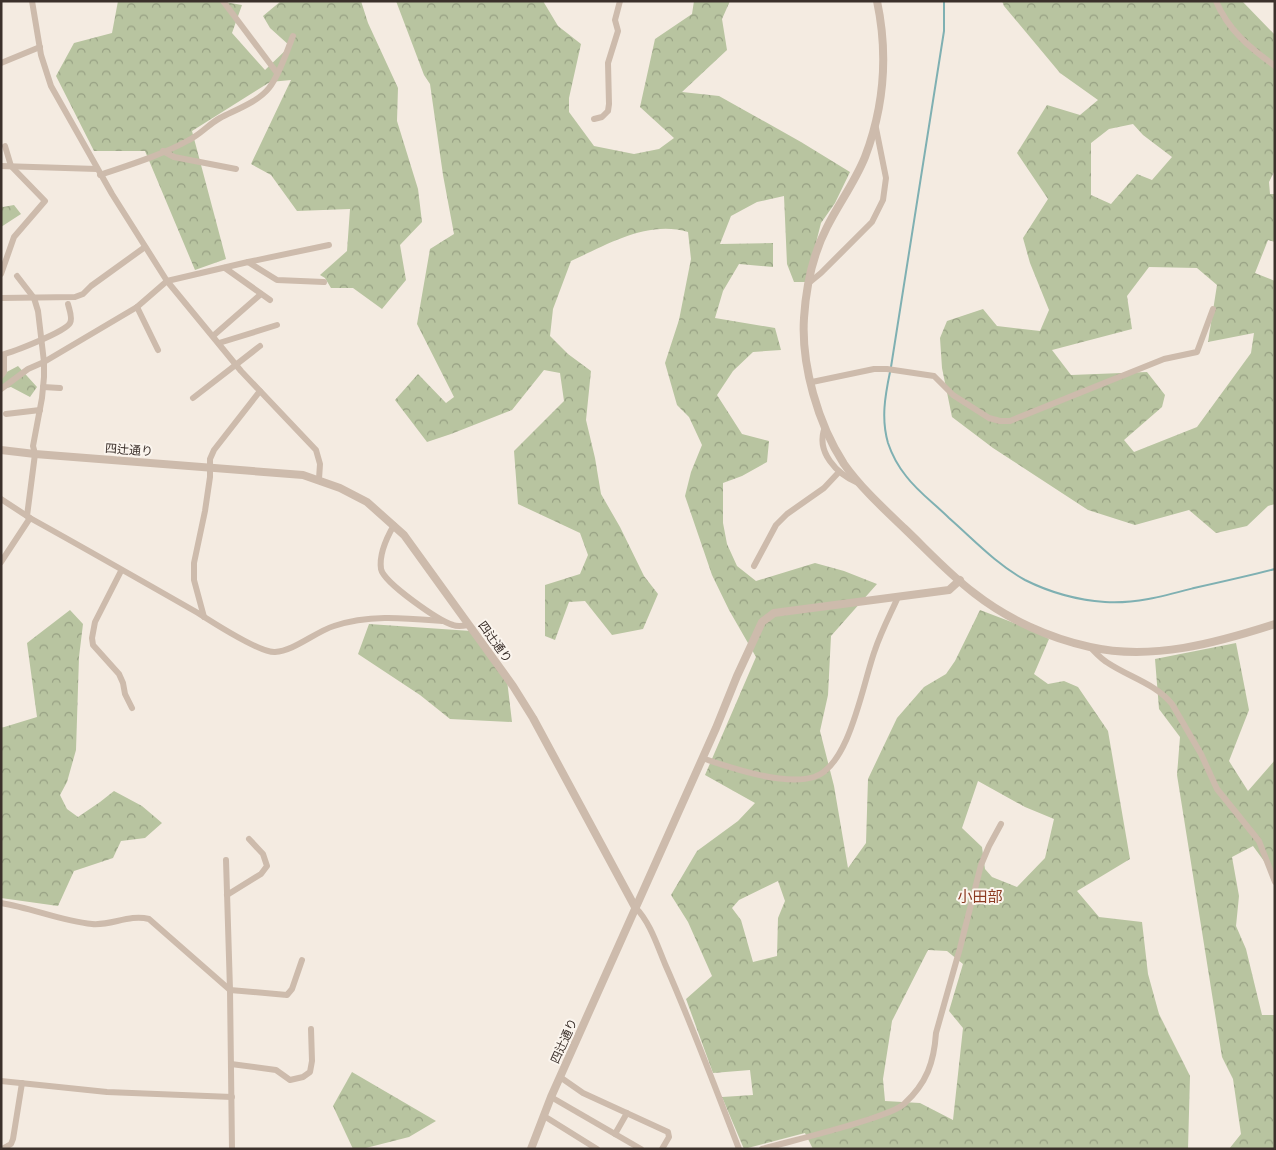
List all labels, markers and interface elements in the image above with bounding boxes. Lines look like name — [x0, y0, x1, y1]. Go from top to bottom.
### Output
street label: 四辻通り — [104, 441, 153, 460]
street label: 四辻通り — [474, 618, 515, 666]
district label: 小田部 — [957, 888, 1003, 906]
street label: 四辻通り — [548, 1016, 581, 1066]

